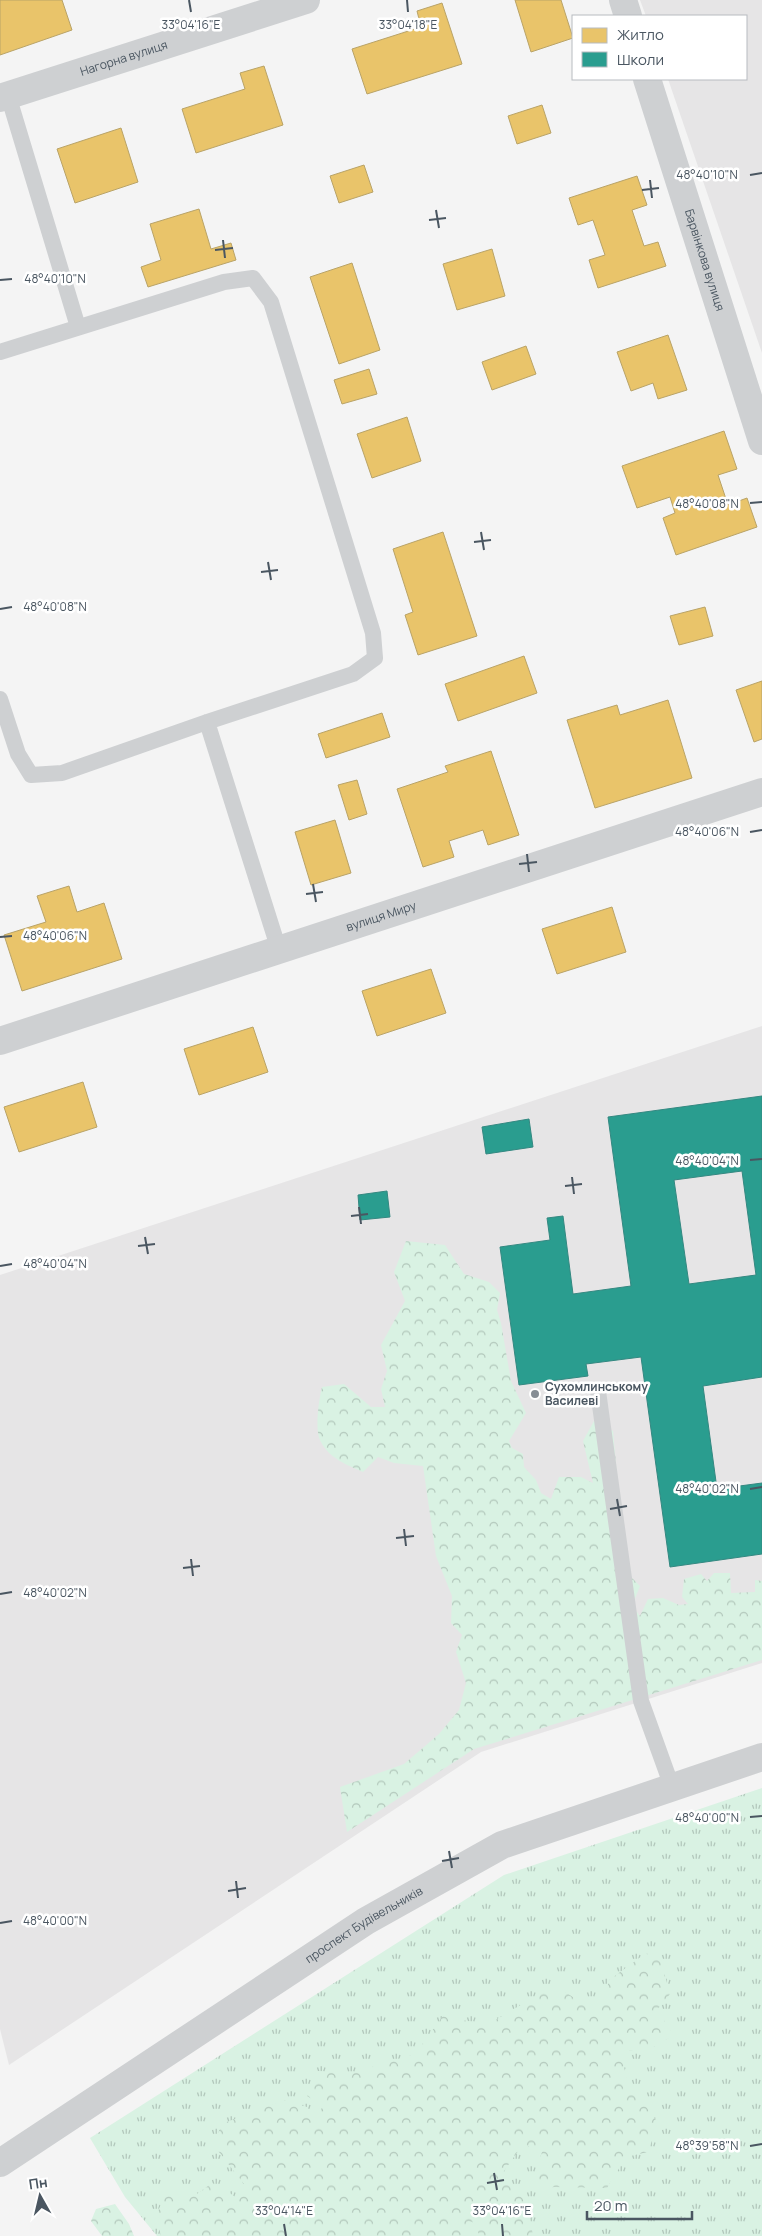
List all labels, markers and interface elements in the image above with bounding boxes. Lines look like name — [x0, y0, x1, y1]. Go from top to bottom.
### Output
legend — [572, 15, 747, 80]
text: 33°04'16"E — [162, 16, 221, 33]
text: 33°04'18"E — [379, 16, 437, 33]
text: Житло — [617, 24, 664, 45]
street label: Нагорна вулиця — [78, 36, 170, 80]
text: Школи — [617, 49, 664, 70]
text: 48°40'10"N — [676, 166, 738, 183]
street label: Барвінкова вулиця — [681, 207, 729, 313]
text: 48°40'10"N — [24, 270, 86, 287]
text: 48°40'08"N — [675, 495, 739, 512]
text: 48°40'08"N — [23, 598, 87, 615]
text: 48°40'06"N — [675, 823, 739, 840]
street label: вулиця Миру — [344, 896, 419, 935]
text: 48°40'06"N — [23, 927, 87, 944]
text: 48°40'04"N — [675, 1152, 739, 1169]
text: 48°40'04"N — [23, 1255, 87, 1272]
place label: Сухомлинському Василеві — [545, 1378, 648, 1409]
marker: Сухомлинському Василеві — [529, 1388, 541, 1400]
text: 48°40'02"N — [675, 1480, 739, 1497]
text: 48°40'02"N — [23, 1584, 87, 1601]
text: 48°40'00"N — [675, 1809, 739, 1826]
street label: проспект Будівельників — [302, 1882, 426, 1967]
text: 48°40'00"N — [23, 1912, 87, 1929]
text: 48°39'58"N — [676, 2137, 738, 2154]
north arrow — [15, 2171, 65, 2221]
text: Пн — [27, 2172, 49, 2193]
scale bar — [587, 2188, 692, 2220]
text: 20 m — [594, 2195, 627, 2216]
text: 33°04'14"E — [255, 2202, 313, 2219]
text: 33°04'16"E — [473, 2202, 532, 2219]

